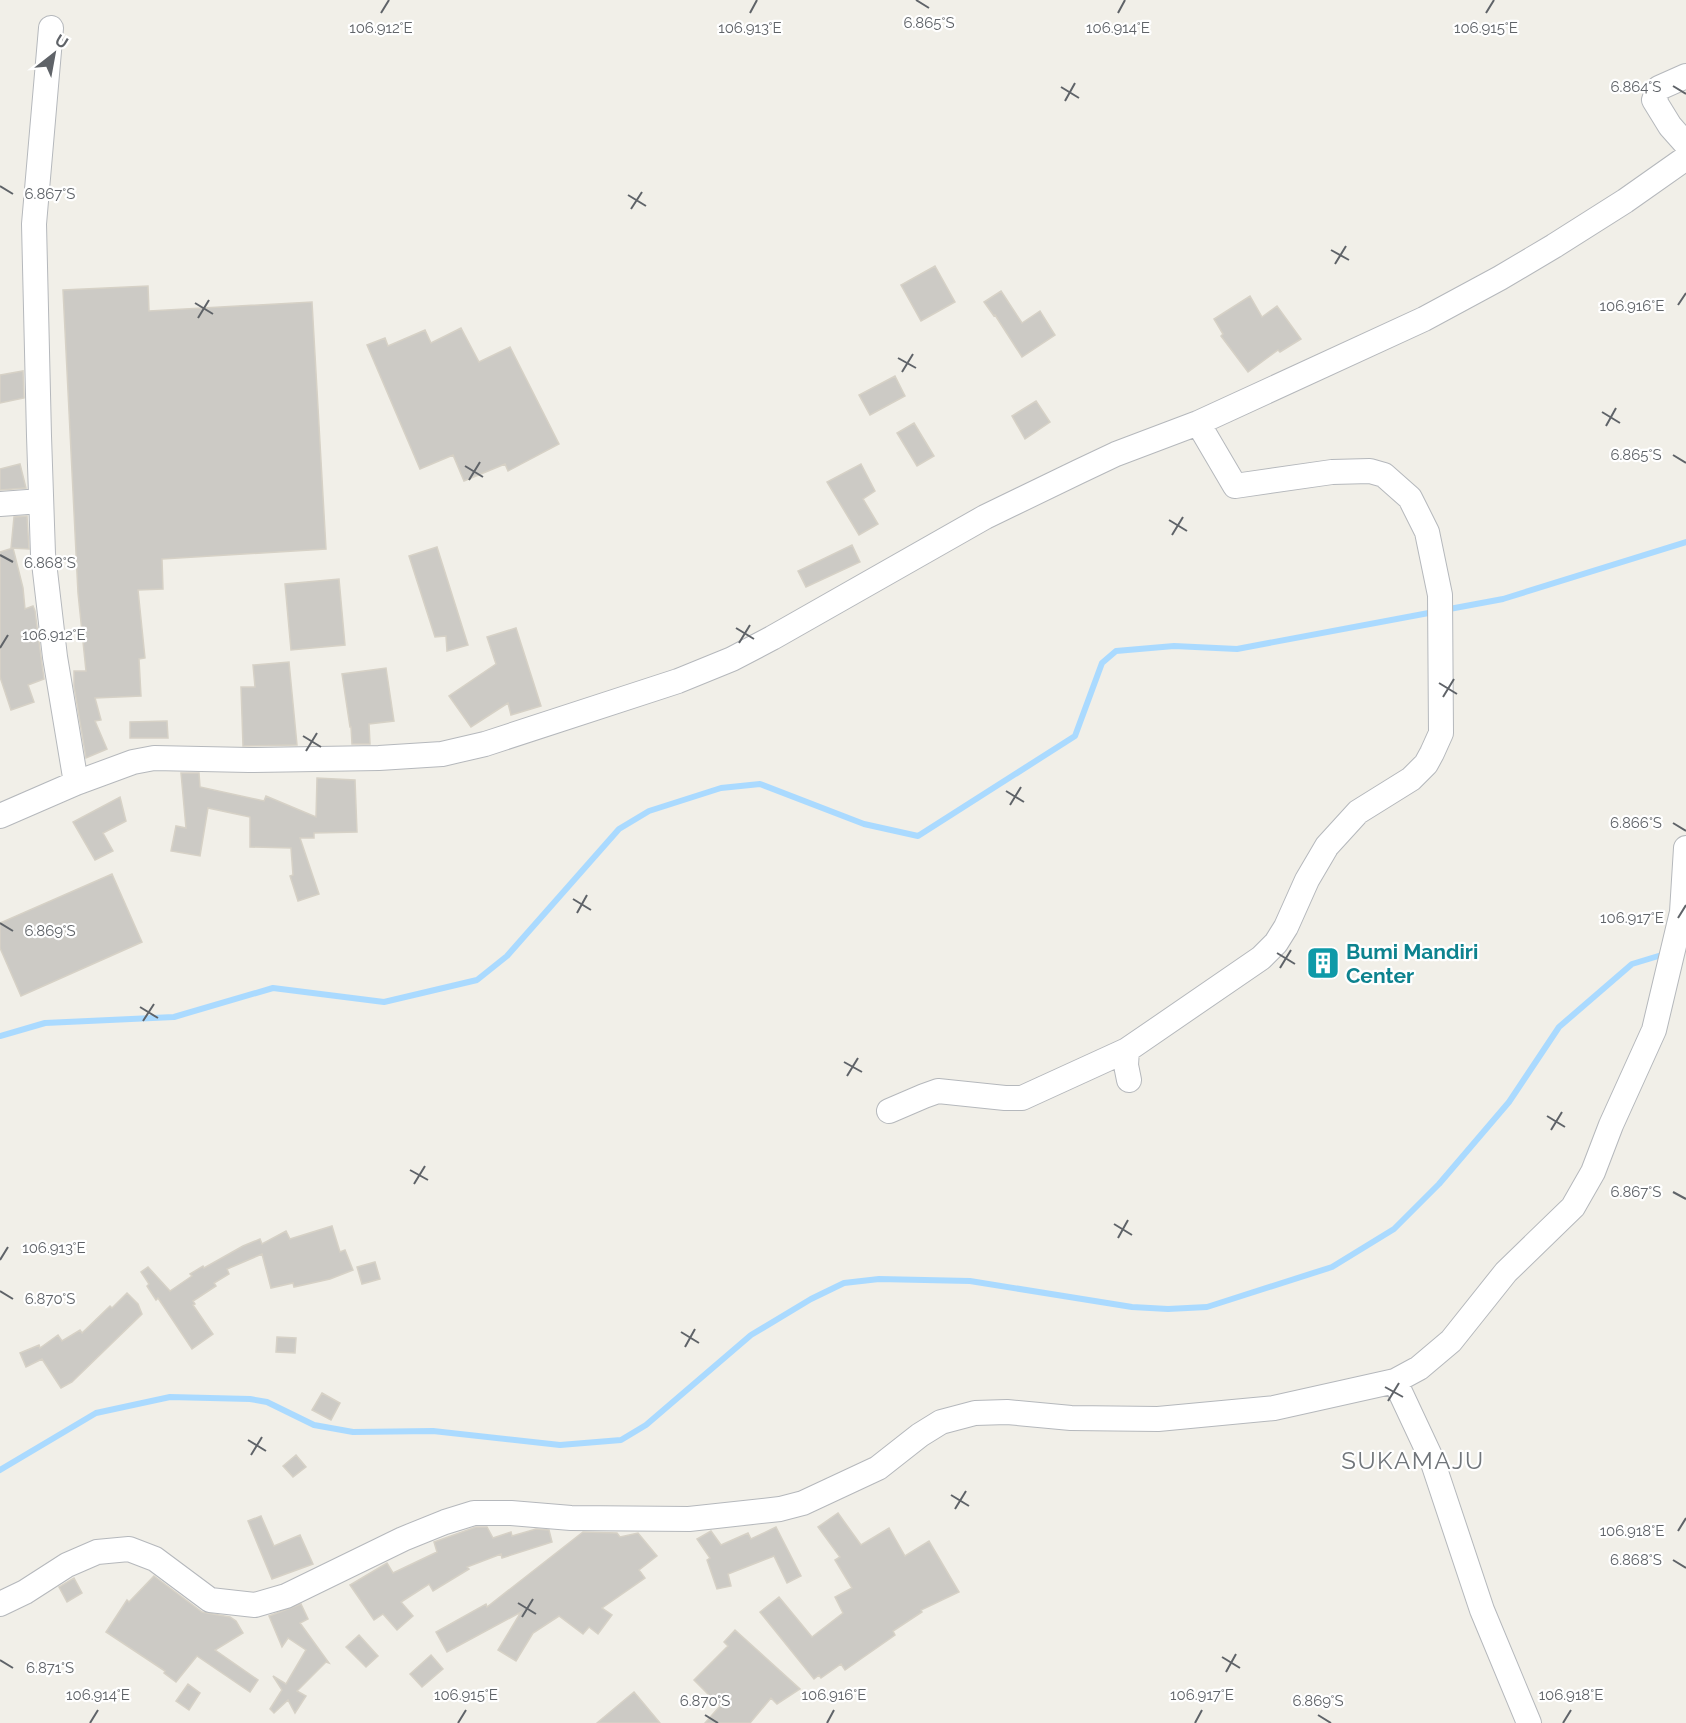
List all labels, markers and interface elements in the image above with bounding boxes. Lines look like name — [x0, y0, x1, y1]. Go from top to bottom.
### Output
text: 6.865°S — [903, 14, 955, 32]
text: 106.912°E — [349, 19, 413, 37]
text: 106.913°E — [718, 19, 782, 37]
text: 106.914°E — [1086, 19, 1150, 37]
text: 106.915°E — [1454, 19, 1518, 37]
north arrow — [24, 24, 84, 84]
text: U — [51, 30, 72, 53]
text: 6.864°S — [1611, 78, 1661, 96]
text: 6.867°S — [25, 185, 75, 203]
text: 106.916°E — [1600, 297, 1664, 315]
text: 6.865°S — [1610, 446, 1662, 464]
text: 6.868°S — [24, 554, 76, 572]
text: 106.912°E — [22, 626, 86, 644]
text: 6.866°S — [1610, 814, 1662, 832]
text: 106.917°E — [1600, 909, 1664, 927]
text: 6.869°S — [24, 922, 76, 940]
place label: Bumi Mandiri Center — [1346, 939, 1478, 988]
building icon: Bumi Mandiri Center — [1305, 945, 1341, 981]
text: 6.867°S — [1611, 1183, 1661, 1201]
text: 106.913°E — [22, 1239, 86, 1257]
text: 6.870°S — [25, 1290, 75, 1308]
district label: SUKAMAJU — [1341, 1446, 1485, 1475]
text: 106.918°E — [1600, 1522, 1664, 1540]
text: 6.868°S — [1610, 1551, 1662, 1569]
text: 6.871°S — [26, 1659, 74, 1677]
text: 106.914°E — [66, 1686, 130, 1704]
text: 106.915°E — [434, 1686, 498, 1704]
text: 106.916°E — [802, 1686, 866, 1704]
text: 106.917°E — [1170, 1686, 1234, 1704]
text: 106.918°E — [1539, 1686, 1603, 1704]
text: 6.870°S — [680, 1692, 730, 1710]
text: 6.869°S — [1292, 1692, 1344, 1710]

